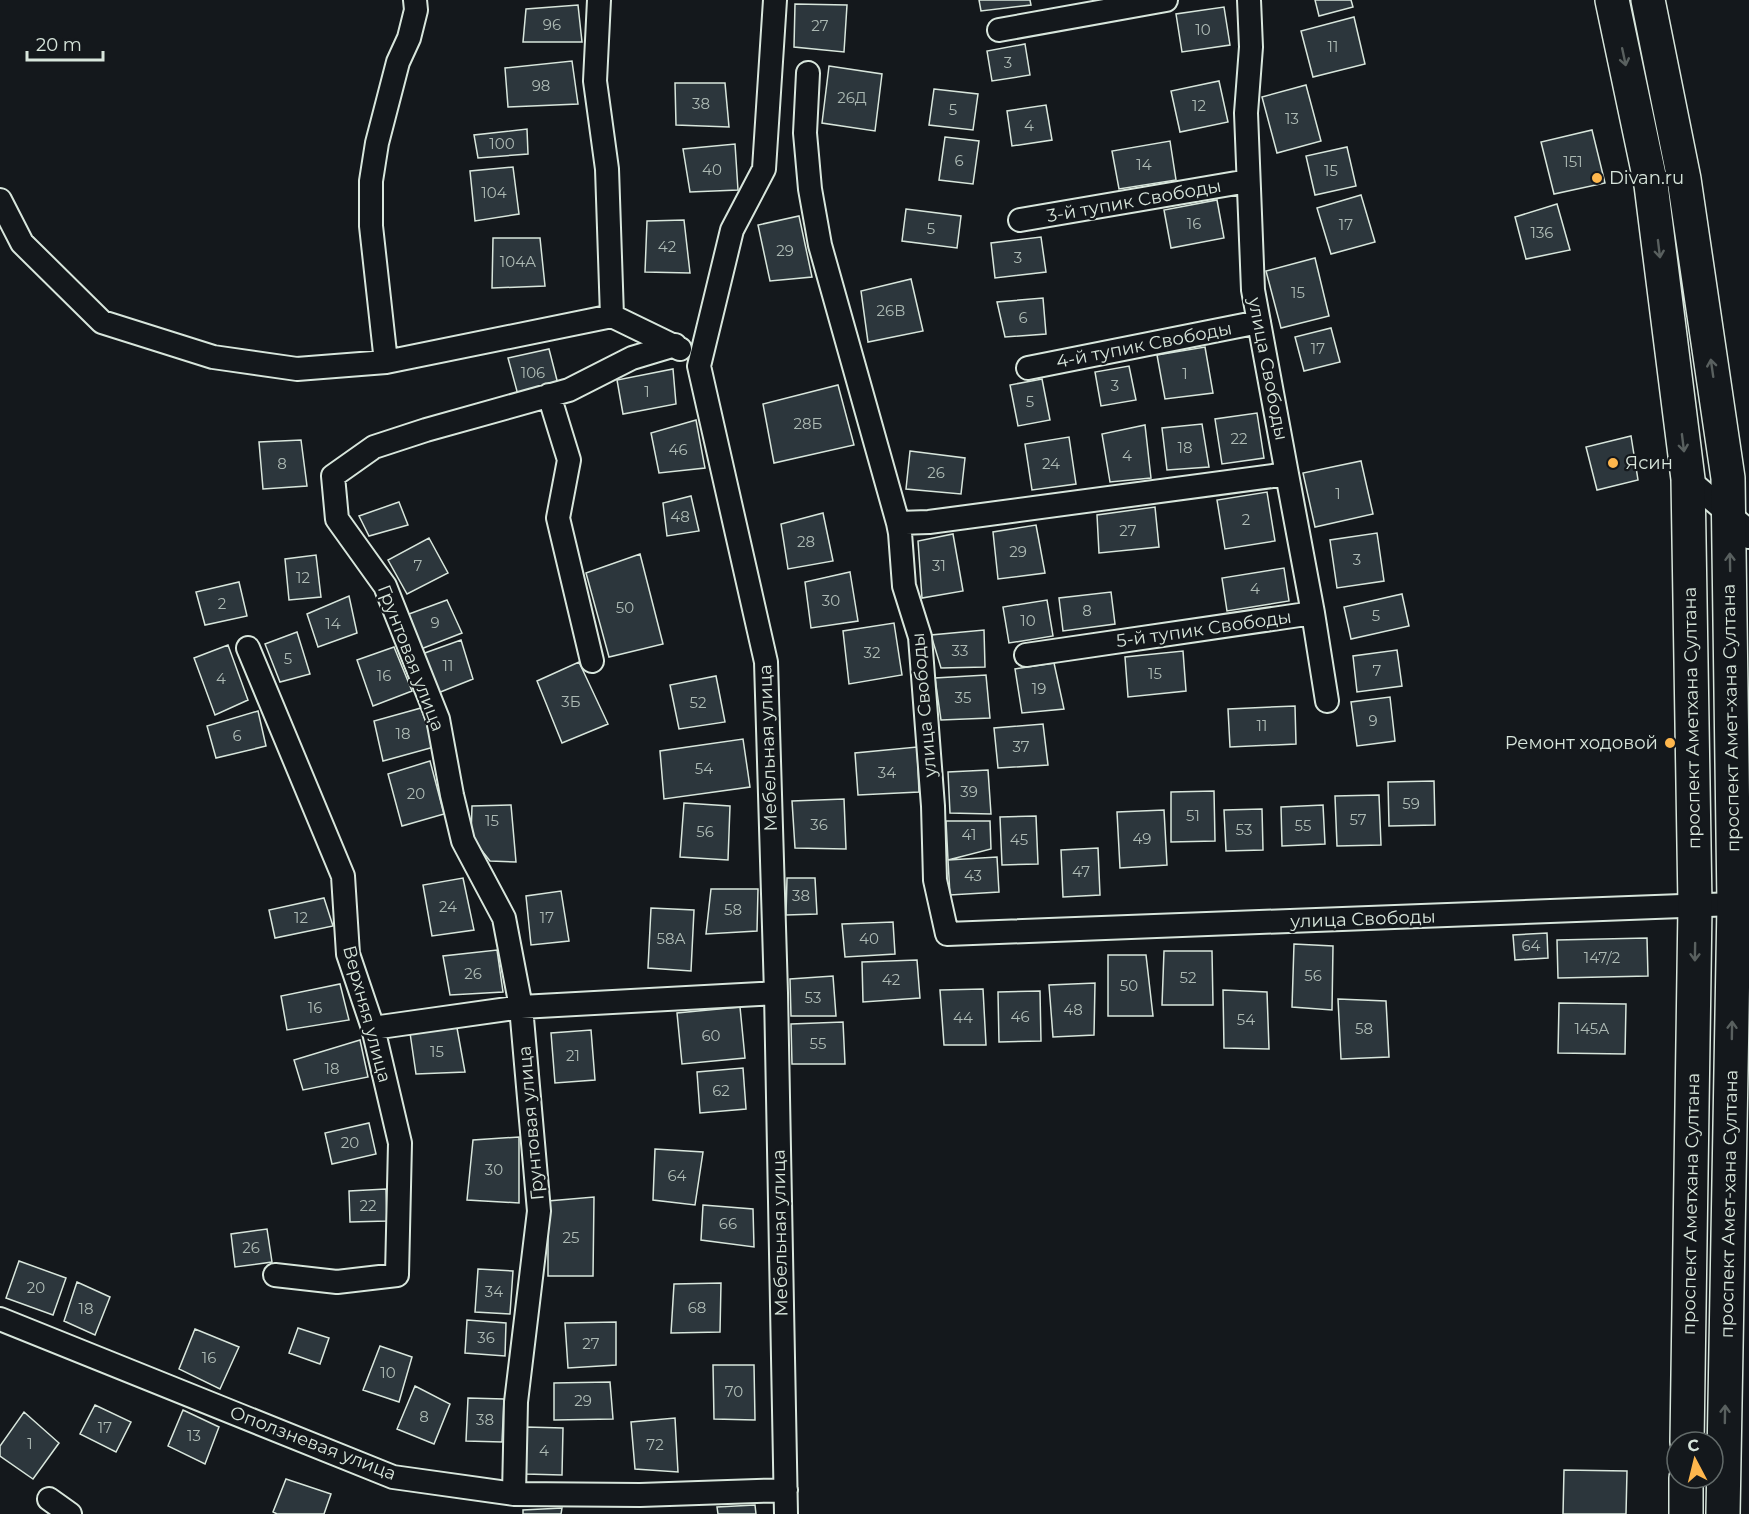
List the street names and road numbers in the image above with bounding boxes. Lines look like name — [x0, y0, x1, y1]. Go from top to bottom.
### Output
street label: 3-й тупик Свободы — [1045, 175, 1223, 227]
street label: улица Свободы — [1243, 295, 1293, 442]
street label: 4-й тупик Свободы — [1054, 317, 1234, 373]
street label: Грунтовая улица — [373, 582, 449, 734]
street label: проспект Амет-хана Султана — [1718, 584, 1744, 852]
street label: проспект Аметхана Султана — [1679, 587, 1705, 849]
street label: 5-й тупик Свободы — [1115, 606, 1293, 652]
street label: улица Свободы — [907, 632, 941, 779]
street label: Мебельная улица — [754, 664, 782, 832]
street label: улица Свободы — [1289, 905, 1436, 933]
street label: Верхняя улица — [338, 943, 396, 1085]
street label: Грунтовая улица — [513, 1045, 549, 1201]
street label: проспект Амет-хана Султана — [1716, 1070, 1742, 1338]
street label: проспект Аметхана Султана — [1678, 1073, 1704, 1335]
street label: Мебельная улица — [768, 1149, 792, 1317]
street label: Оползневая улица — [227, 1401, 399, 1485]

